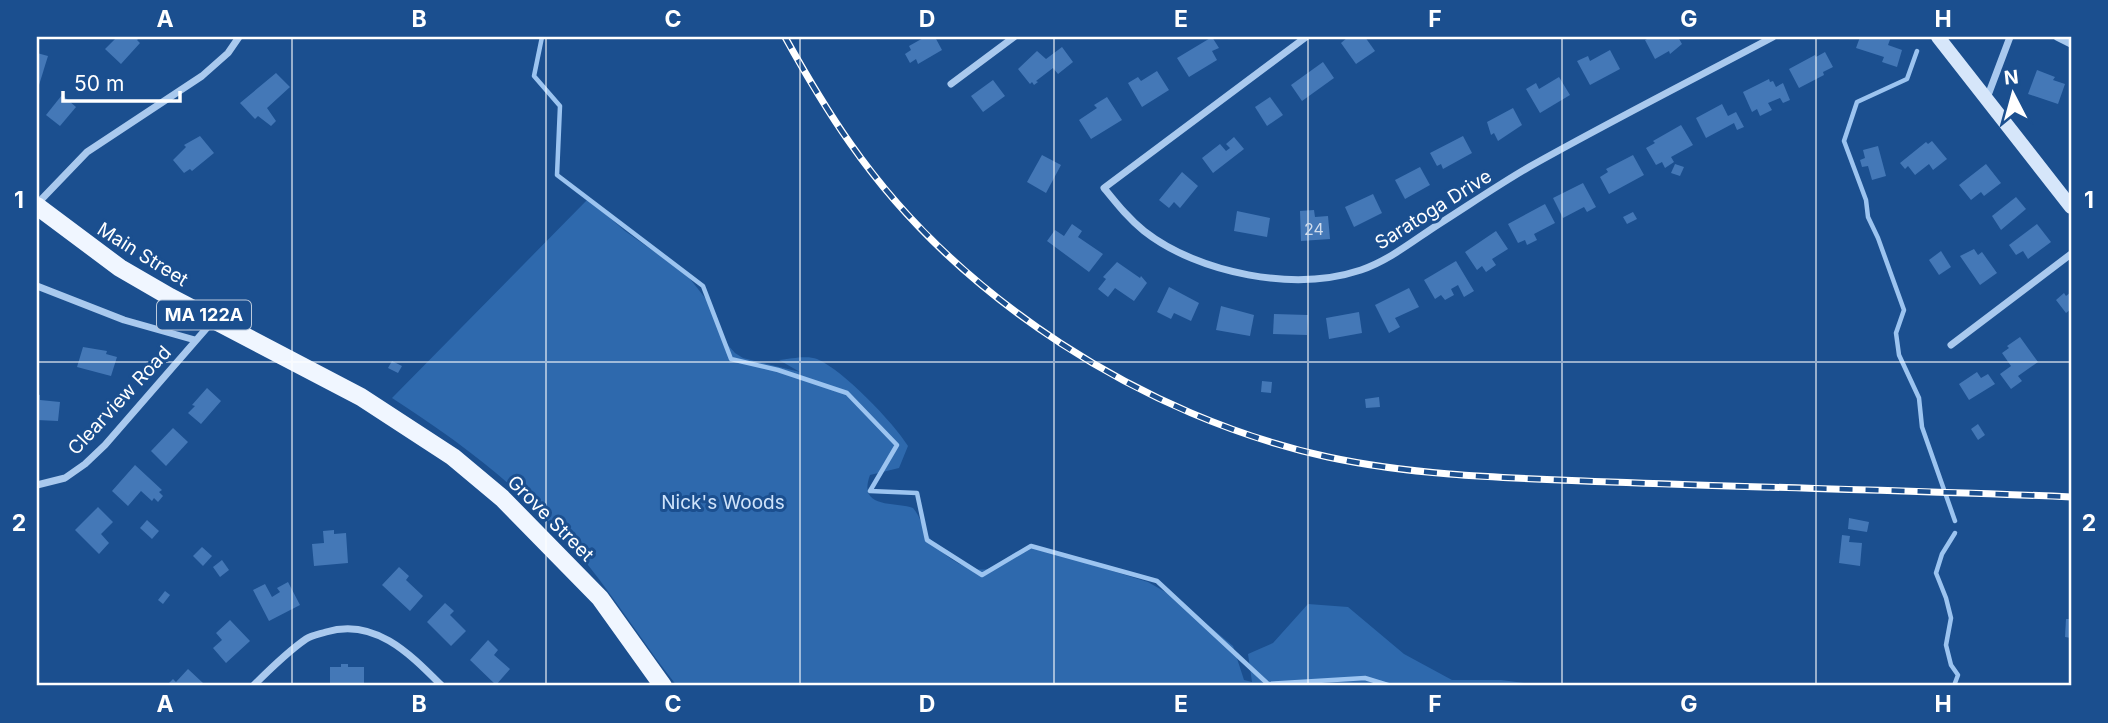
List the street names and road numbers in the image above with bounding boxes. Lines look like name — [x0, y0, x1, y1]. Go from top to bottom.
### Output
street label: Saratoga Drive — [1371, 164, 1496, 254]
street label: Main Street — [93, 217, 192, 291]
road number: MA 122A — [157, 300, 251, 330]
street label: Clearview Road — [63, 341, 176, 460]
street label: Grove Street — [503, 470, 599, 566]

